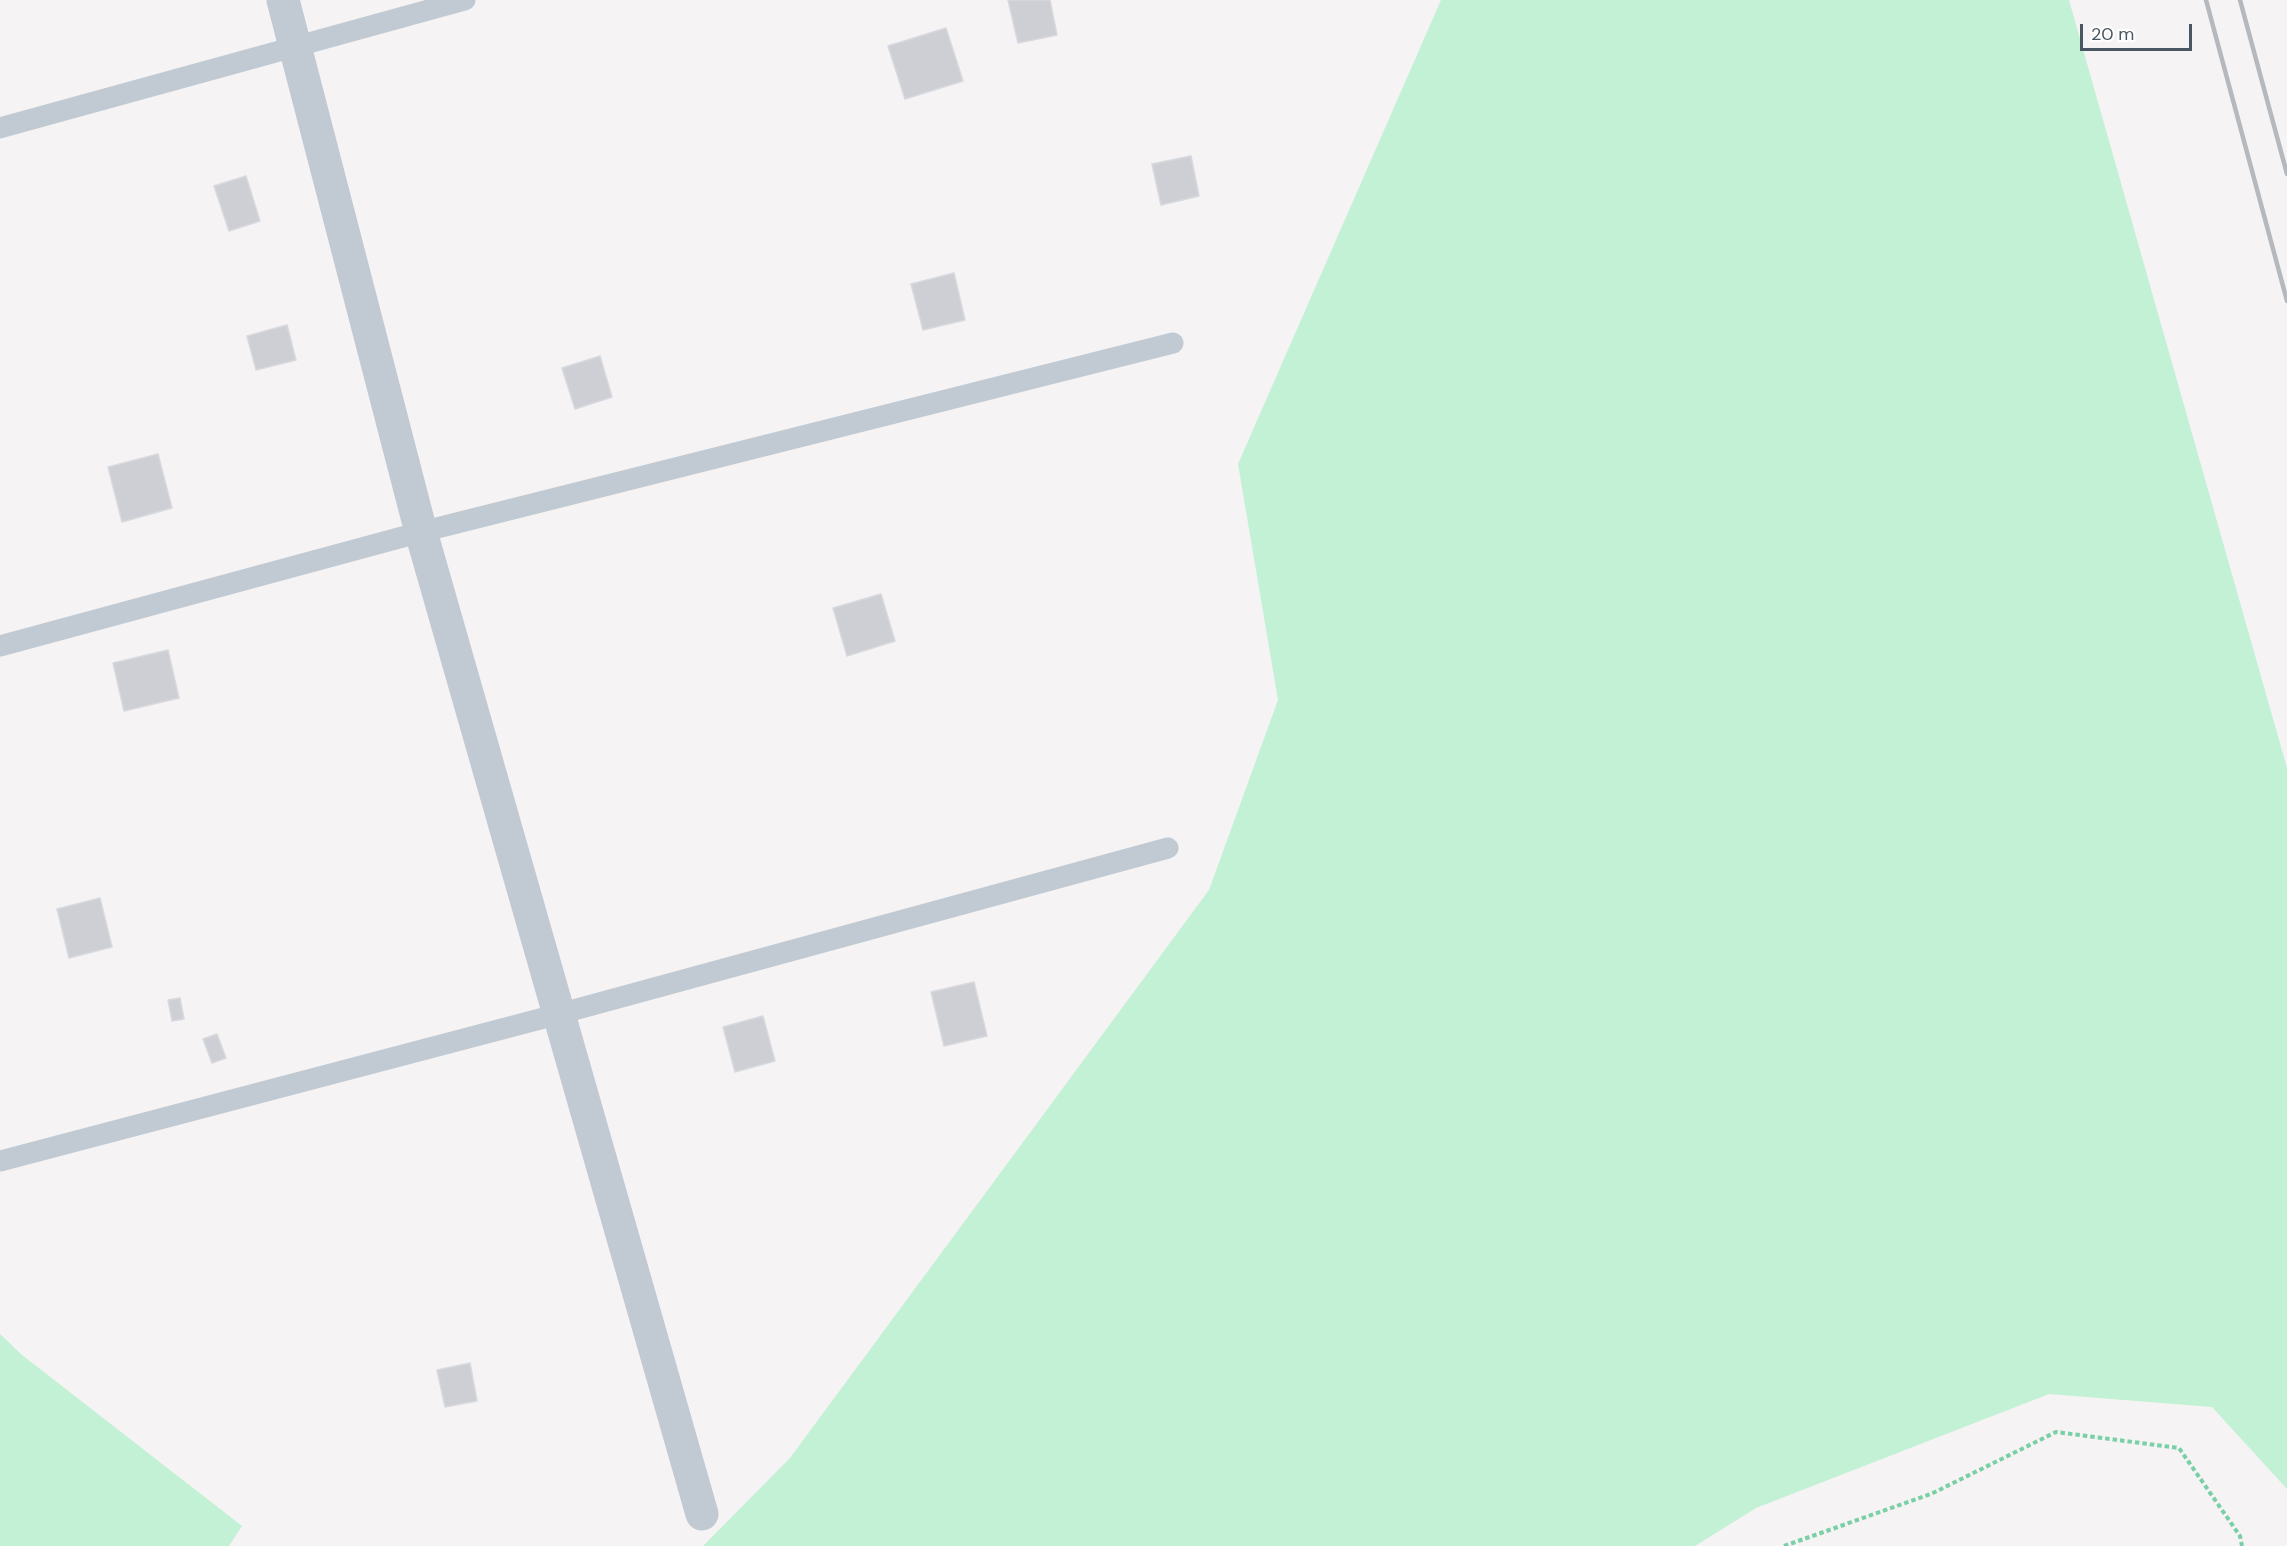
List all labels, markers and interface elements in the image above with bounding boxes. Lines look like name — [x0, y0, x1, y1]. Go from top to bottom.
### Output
scale bar — [2083, 12, 2196, 50]
text: 20 m — [2091, 22, 2134, 46]

